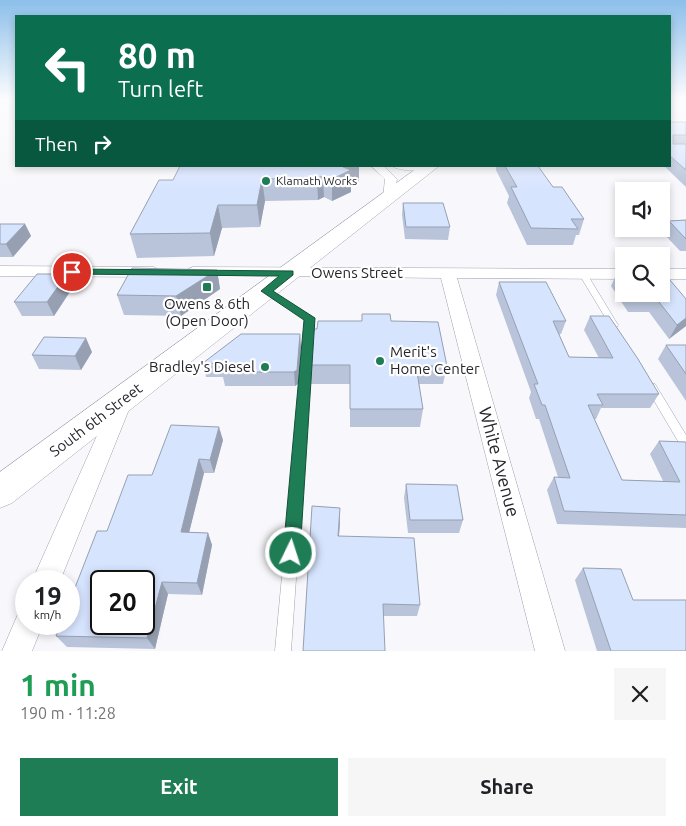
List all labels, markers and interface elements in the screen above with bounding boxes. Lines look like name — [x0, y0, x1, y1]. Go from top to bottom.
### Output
icon: left — [35, 35, 100, 100]
text: 80 m — [118, 35, 196, 75]
text: Turn left — [118, 76, 203, 101]
icon: right — [88, 130, 116, 158]
text: Then — [35, 133, 78, 155]
place label: Klamath Works — [276, 174, 357, 187]
marker: Klamath Works — [260, 175, 272, 187]
map controls — [615, 182, 670, 302]
button: sound — [615, 182, 670, 237]
button: search — [615, 247, 670, 302]
pin — [51, 251, 93, 293]
icon: arrive — [58, 258, 86, 286]
street label: Owens Street — [311, 264, 403, 281]
marker: Owens & 6th (Open Door) — [201, 281, 213, 293]
place label: Owens & 6th (Open Door) — [164, 295, 250, 329]
place label: Merit's Home Center — [390, 343, 480, 377]
marker: Merit's Home Center — [374, 355, 386, 367]
place label: Bradley's Diesel — [149, 358, 255, 375]
marker: Bradley's Diesel — [259, 361, 271, 373]
street label: South 6th Street — [46, 379, 145, 460]
street label: White Avenue — [476, 405, 524, 519]
position arrow — [264, 526, 316, 578]
speed limit sign: 20 — [90, 570, 155, 635]
text: 19 — [33, 582, 62, 610]
text: km/h — [34, 608, 61, 621]
text: 1 min — [20, 668, 96, 702]
button: close — [614, 668, 666, 720]
text: 190 m · 11:28 — [20, 704, 116, 722]
button: Exit — [20, 758, 338, 816]
button: Share — [348, 758, 666, 816]

